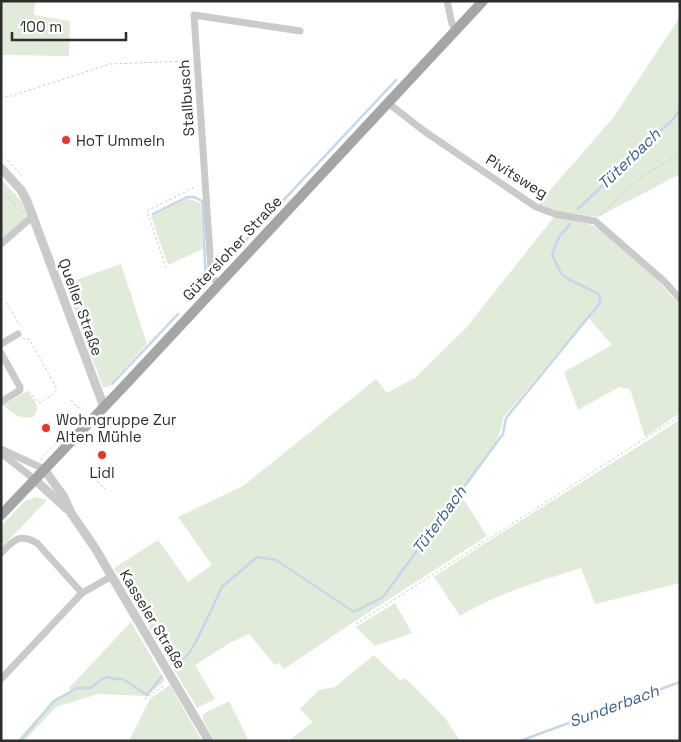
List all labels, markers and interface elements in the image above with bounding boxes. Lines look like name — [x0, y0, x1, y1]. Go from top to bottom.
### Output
scale bar — [12, 10, 126, 42]
text: 100 m — [20, 17, 62, 36]
street label: Stallbusch — [174, 59, 198, 137]
water label: Tüterbach — [593, 123, 666, 194]
place label: HoT Ummeln — [76, 131, 165, 150]
marker: HoT Ummeln — [60, 134, 72, 146]
street label: Pivitsweg — [482, 150, 552, 202]
street label: Gütersloher Straße — [178, 191, 286, 305]
street label: Queller Straße — [55, 256, 107, 358]
place label: Wohngruppe Zur Alten Mühle — [56, 410, 177, 446]
marker: Wohngruppe Zur Alten Mühle — [40, 422, 52, 434]
marker: Lidl — [96, 449, 108, 461]
place label: Lidl — [89, 463, 115, 482]
water label: Tüterbach — [407, 481, 471, 558]
street label: Kasseler Straße — [116, 566, 190, 672]
water label: Sunderbach — [566, 680, 663, 732]

